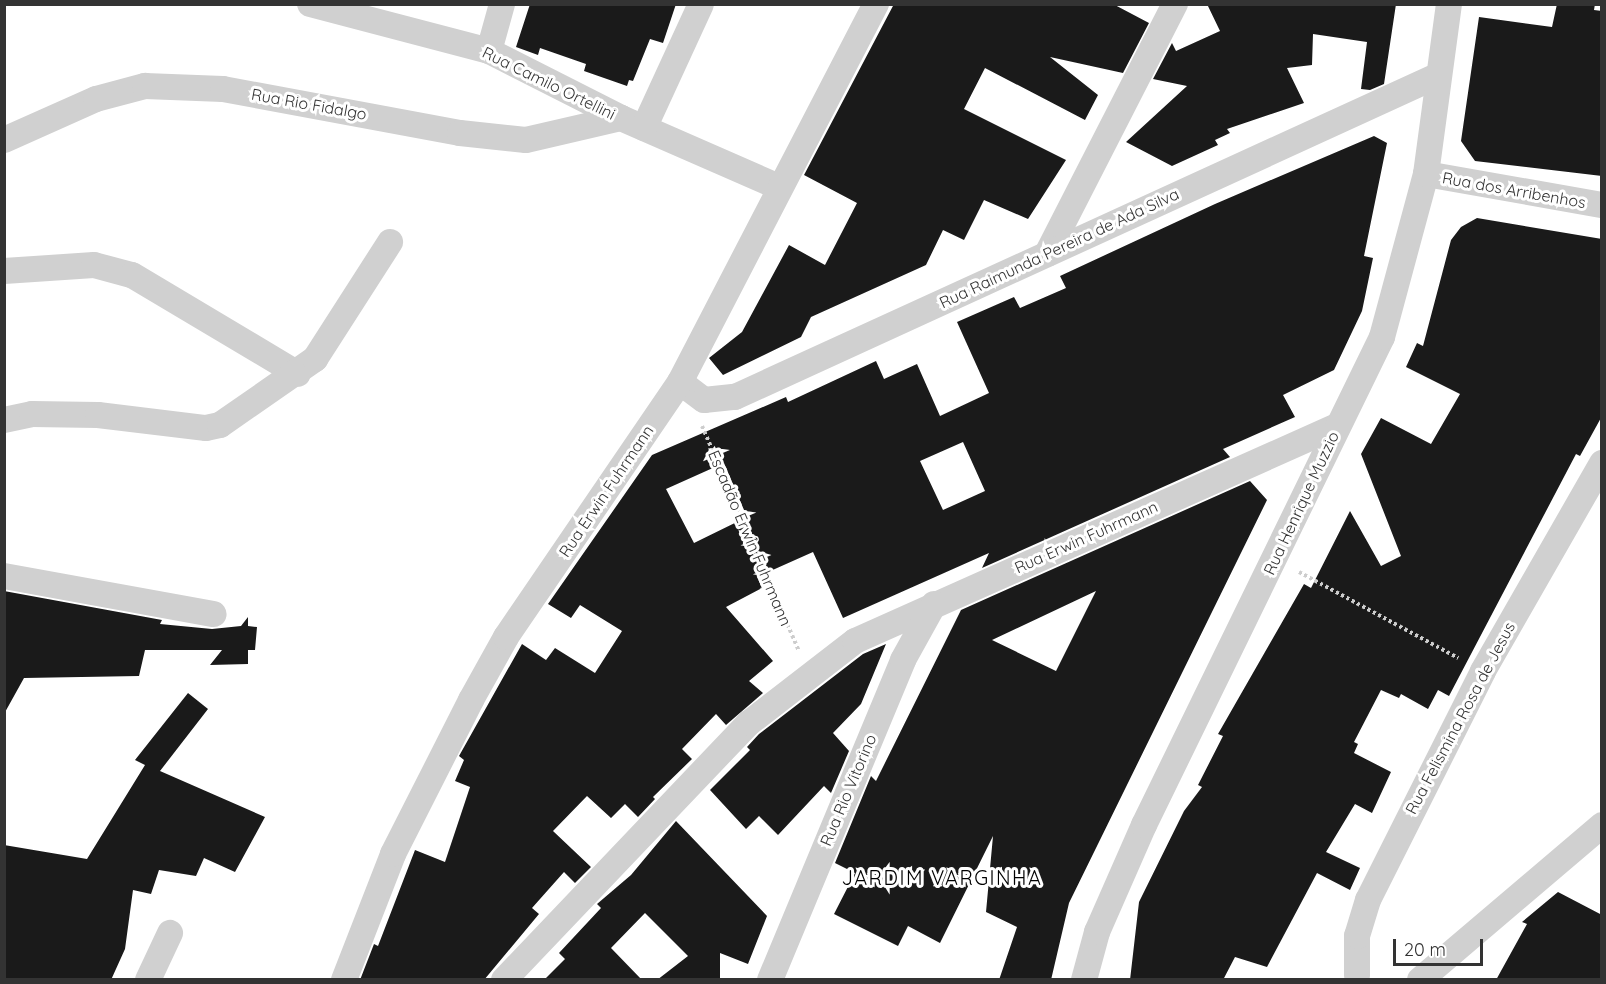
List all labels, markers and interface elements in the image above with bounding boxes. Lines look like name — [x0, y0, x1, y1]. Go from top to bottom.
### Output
street label: Rua Camilo Ortellini — [479, 42, 619, 124]
street label: Rua Rio Fidalgo — [250, 84, 368, 124]
street label: Rua dos Arribenhos — [1441, 168, 1587, 212]
street label: Rua Raimunda Pereira de Ada Silva — [936, 184, 1182, 312]
street label: Rua Erwin Fuhrmann — [555, 421, 657, 561]
street label: Rua Henrique Muzzio — [1259, 428, 1343, 578]
street label: Escadão Erwin Fuhrmann — [704, 447, 796, 629]
street label: Rua Erwin Fuhrmann — [1011, 497, 1161, 577]
street label: Rua Felismina Rosa de Jesus — [1401, 619, 1519, 817]
street label: Rua Rio Vitorino — [816, 731, 880, 849]
district label: JARDIM VARGINHA — [842, 865, 1042, 889]
scale bar — [1396, 927, 1486, 965]
text: 20 m — [1404, 938, 1446, 961]

